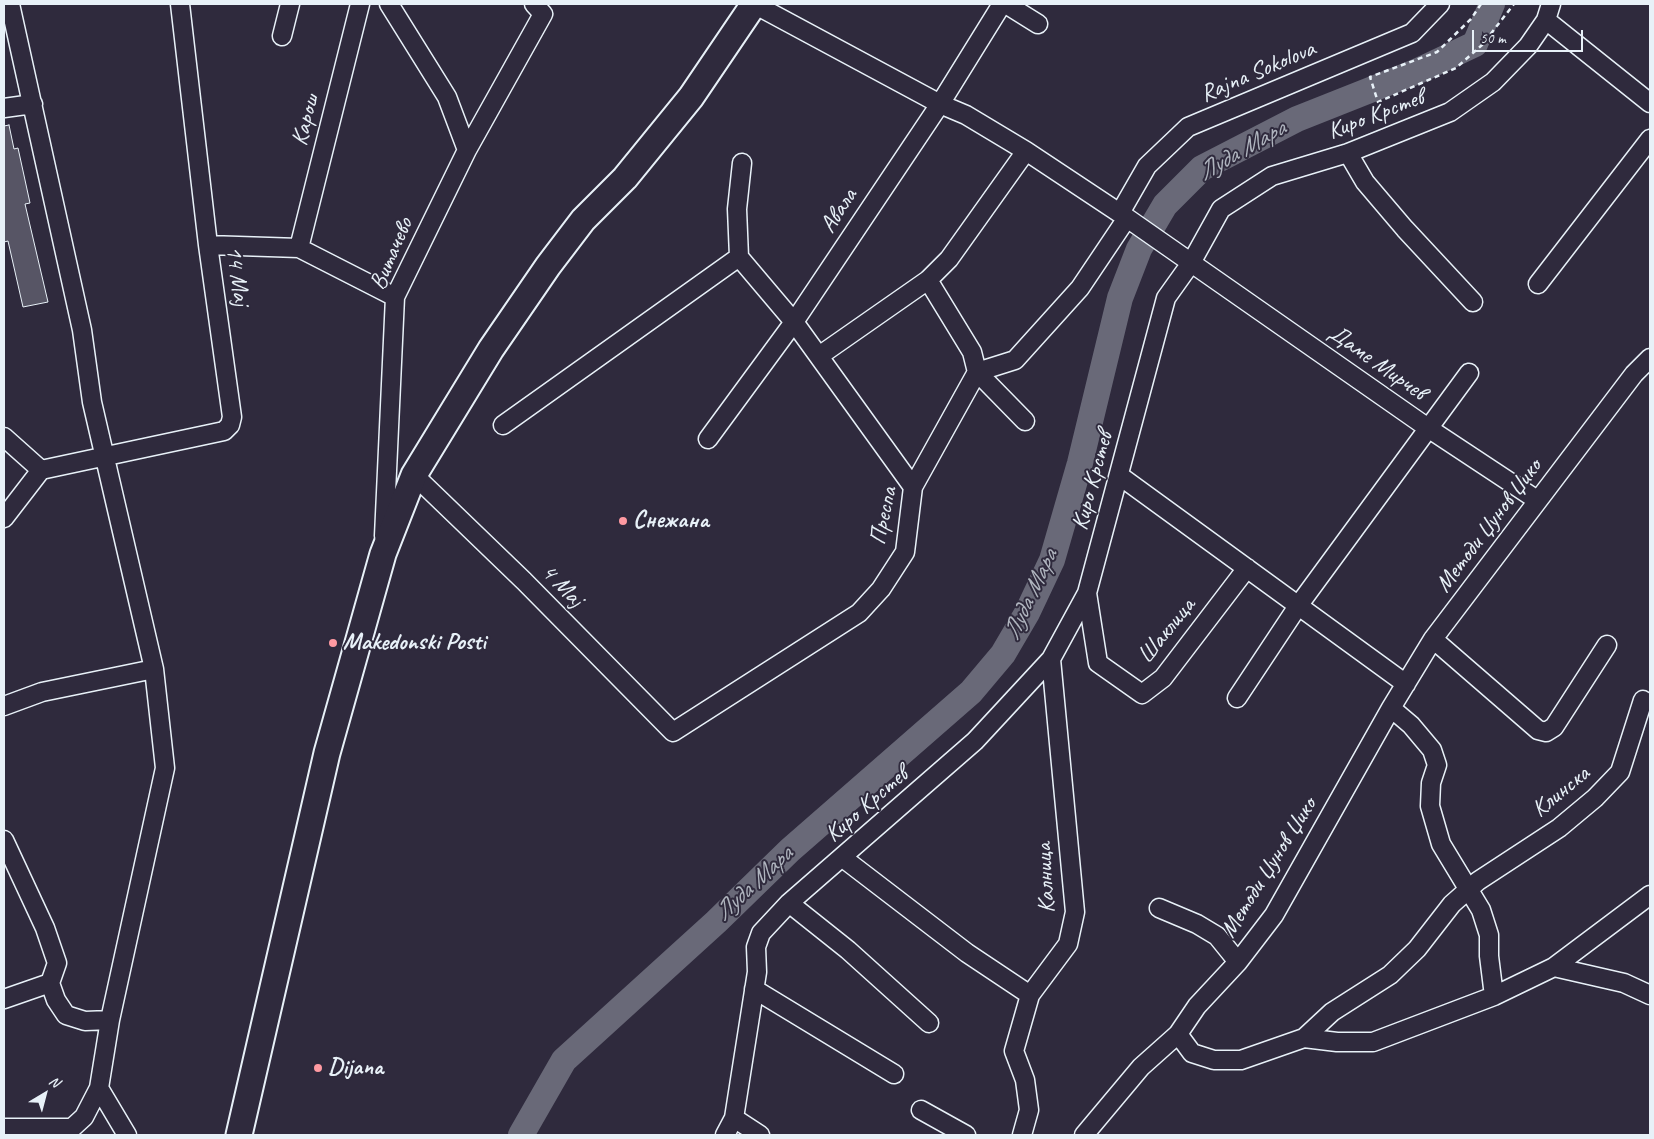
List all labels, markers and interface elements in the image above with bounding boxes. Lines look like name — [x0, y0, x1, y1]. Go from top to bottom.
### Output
scale bar — [1474, 20, 1585, 52]
text: 50 m — [1480, 29, 1506, 48]
street label: Rajna Sokolova — [1196, 35, 1320, 109]
street label: Киро Крстев — [1324, 83, 1428, 147]
street label: Карош — [286, 91, 326, 149]
water label: Луда Мара — [1193, 114, 1291, 188]
street label: Авала — [814, 183, 864, 239]
street label: Витачево — [364, 214, 420, 294]
street label: 14 Мај — [219, 244, 255, 308]
street label: Даме Мирчев — [1323, 319, 1431, 407]
street label: Киро Крстев — [1066, 429, 1120, 533]
street label: Методи Џунов Џико — [1429, 454, 1549, 598]
street label: Преспа — [864, 484, 904, 548]
place label: Снежана — [633, 507, 709, 535]
marker: Снежана — [617, 515, 629, 527]
water label: Луда Мара — [997, 545, 1065, 645]
street label: 4 Мај — [535, 558, 589, 614]
street label: Шаклица — [1132, 592, 1202, 670]
place label: Makedonski Posti — [343, 629, 486, 657]
marker: Makedonski Posti — [327, 637, 339, 649]
street label: Клинска — [1526, 760, 1596, 824]
street label: Киро Крстев — [819, 761, 915, 849]
street label: Методи Џунов Џико — [1214, 793, 1324, 943]
water label: Луда Мара — [709, 840, 799, 928]
street label: Калница — [1030, 842, 1062, 914]
place label: Dijana — [328, 1054, 383, 1082]
marker: Dijana — [312, 1062, 324, 1074]
north arrow — [20, 1069, 70, 1119]
text: N — [46, 1072, 63, 1091]

